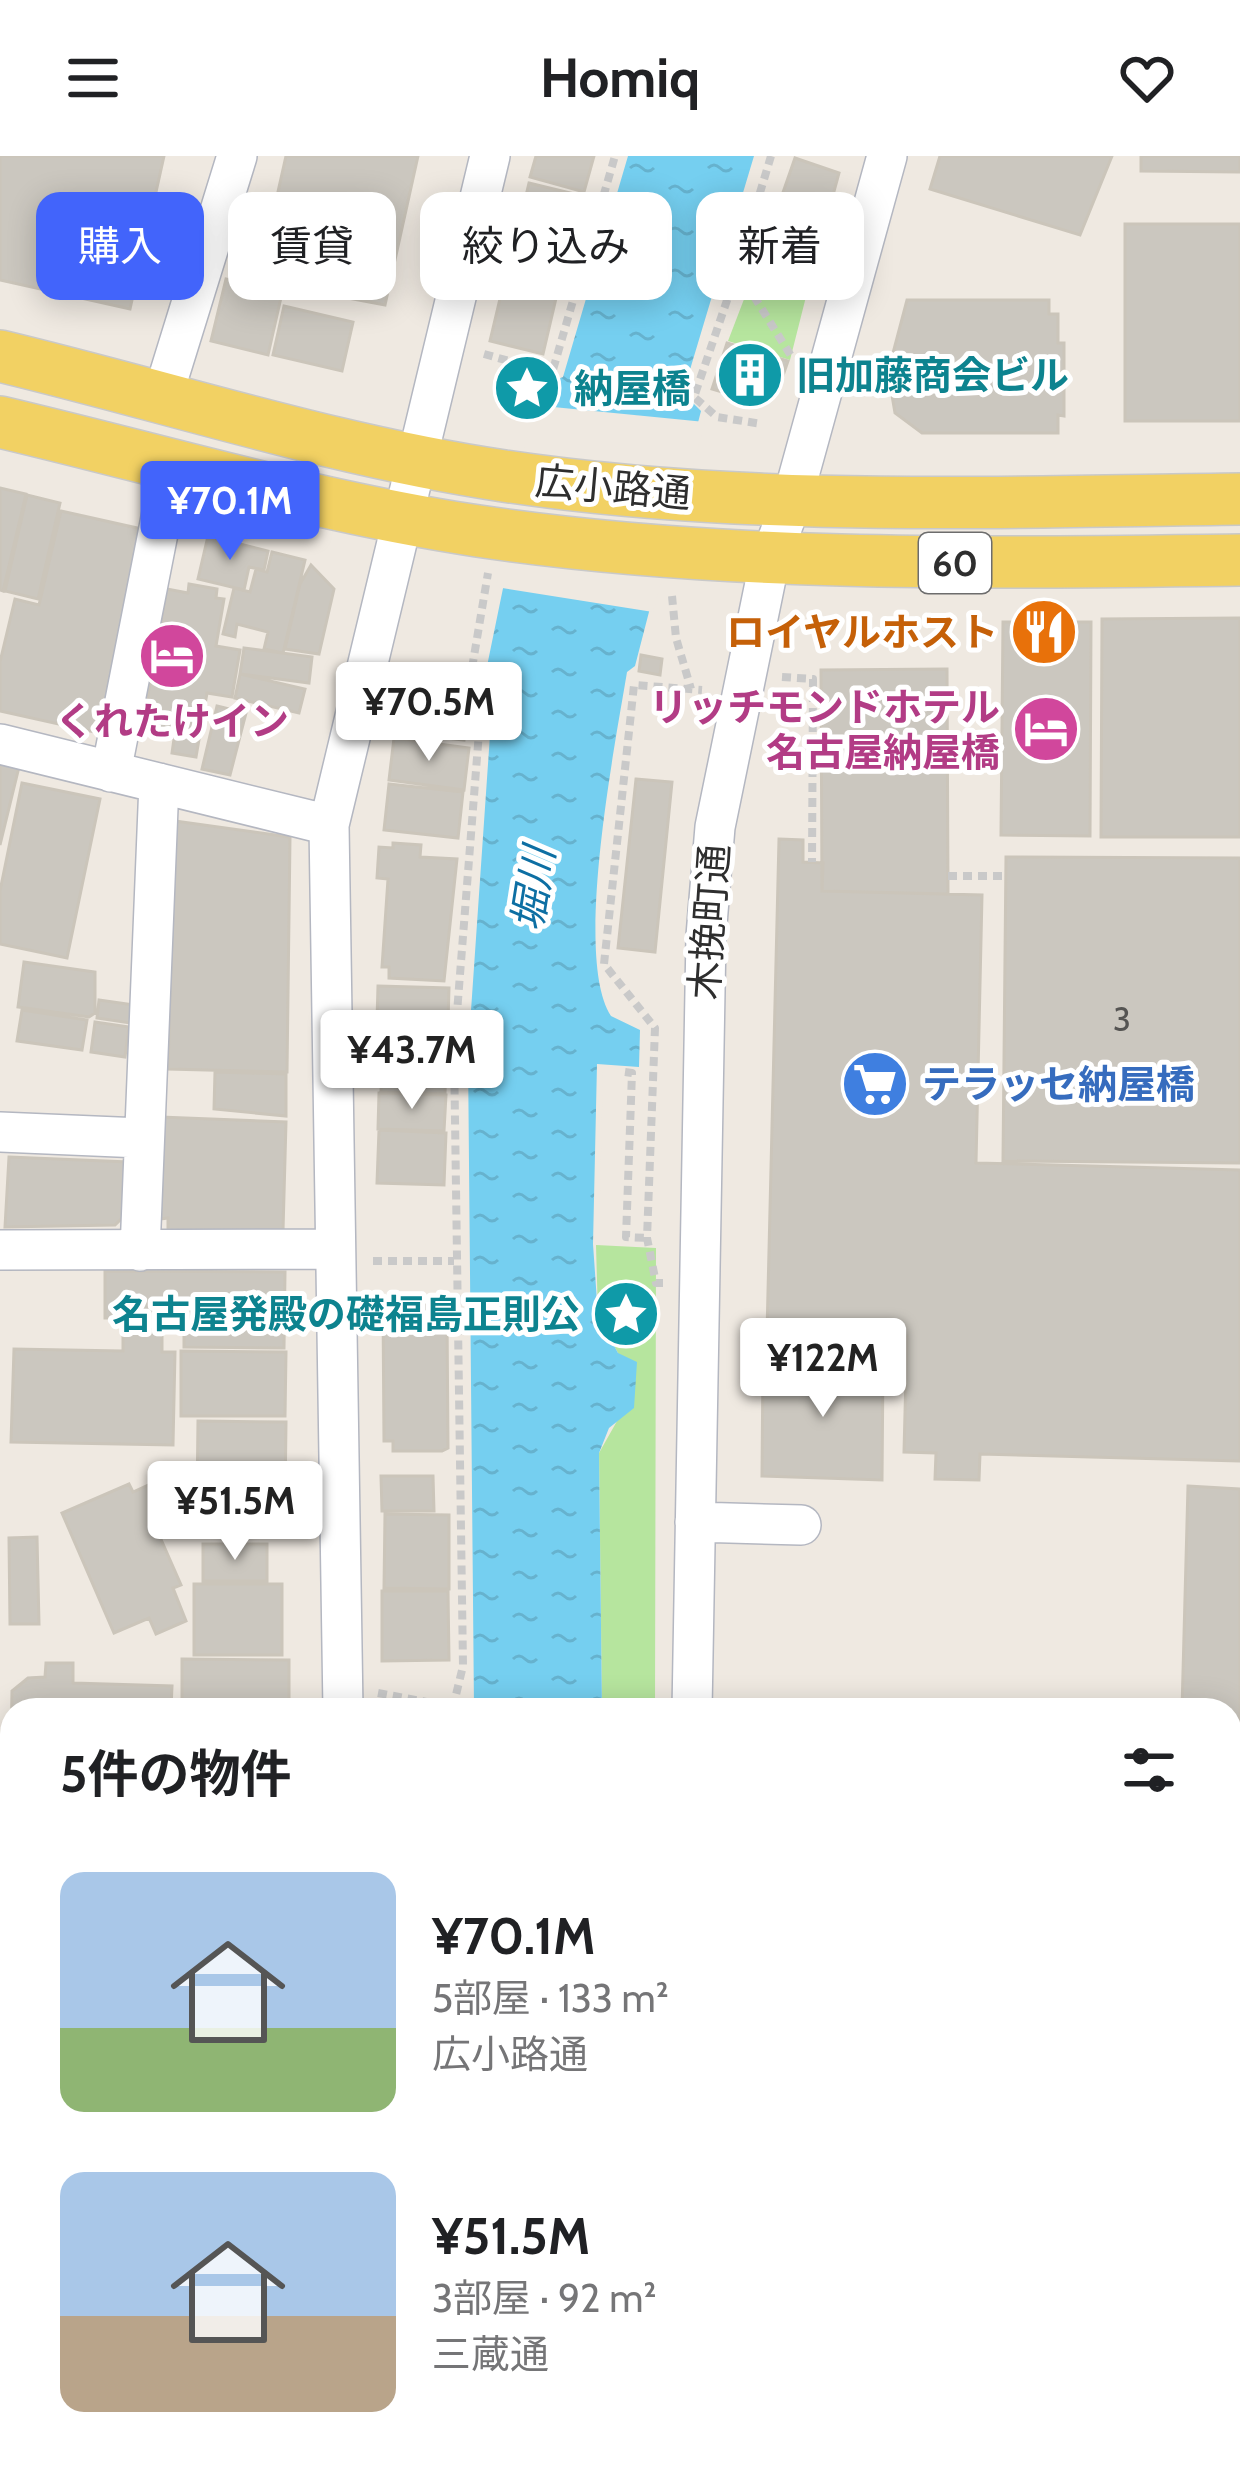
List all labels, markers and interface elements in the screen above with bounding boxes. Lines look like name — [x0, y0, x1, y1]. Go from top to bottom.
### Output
icon: menu — [60, 45, 126, 111]
text: Homiq — [540, 45, 700, 111]
icon: heart — [1114, 45, 1180, 111]
chip: 購入 — [36, 192, 204, 300]
chip: 賃貸 — [228, 192, 396, 300]
chip: 絞り込み — [420, 192, 672, 300]
chip: 新着 — [696, 192, 864, 300]
building icon: 旧加藤商会ビル — [715, 340, 785, 410]
place label: 旧加藤商会ビル — [796, 351, 1069, 399]
place icon: 納屋橋 — [492, 353, 562, 423]
place label: 納屋橋 — [574, 364, 691, 412]
street label: 広小路通 — [533, 456, 693, 518]
pin: ¥70.1M — [132, 461, 328, 563]
text: ¥70.1M — [167, 476, 293, 524]
road number: 60 — [919, 533, 991, 593]
restaurant icon: ロイヤルホスト — [1009, 597, 1079, 667]
place label: ロイヤルホスト — [726, 608, 998, 656]
hotel icon: くれたけイン — [137, 621, 207, 691]
pin: ¥70.5M — [331, 662, 527, 764]
text: ¥70.5M — [363, 677, 495, 725]
place label: リッチモンドホテル 名古屋納屋橋 — [649, 683, 1000, 776]
hotel icon: リッチモンドホテル 名古屋納屋橋 — [1011, 694, 1081, 764]
place label: くれたけイン — [55, 697, 289, 745]
water label: 堀川 — [501, 840, 566, 935]
street label: 木挽町通 — [680, 843, 738, 1001]
house number: 3 — [1113, 999, 1131, 1039]
pin: ¥43.7M — [314, 1010, 510, 1112]
text: ¥43.7M — [347, 1025, 477, 1073]
supermarket icon: テラッセ納屋橋 — [840, 1049, 910, 1119]
place label: テラッセ納屋橋 — [922, 1060, 1195, 1108]
place icon: 名古屋発殿の礎福島正則公 — [591, 1279, 661, 1349]
place label: 名古屋発殿の礎福島正則公 — [112, 1290, 580, 1338]
pin: ¥122M — [739, 1318, 907, 1420]
text: ¥122M — [767, 1333, 879, 1381]
pin: ¥51.5M — [137, 1461, 333, 1563]
text: ¥51.5M — [175, 1476, 295, 1524]
icon: filters — [1116, 1737, 1182, 1803]
text: 5件の物件 — [60, 1743, 291, 1805]
text: ¥70.1M — [432, 1905, 596, 1967]
icon: home — [156, 1920, 300, 2064]
text: 5部屋 · 133 m² — [432, 1974, 669, 2022]
text: 広小路通 — [432, 2030, 588, 2078]
text: ¥51.5M — [432, 2205, 590, 2267]
icon: home — [156, 2220, 300, 2364]
text: 3部屋 · 92 m² — [432, 2274, 656, 2322]
text: 三蔵通 — [432, 2330, 549, 2378]

